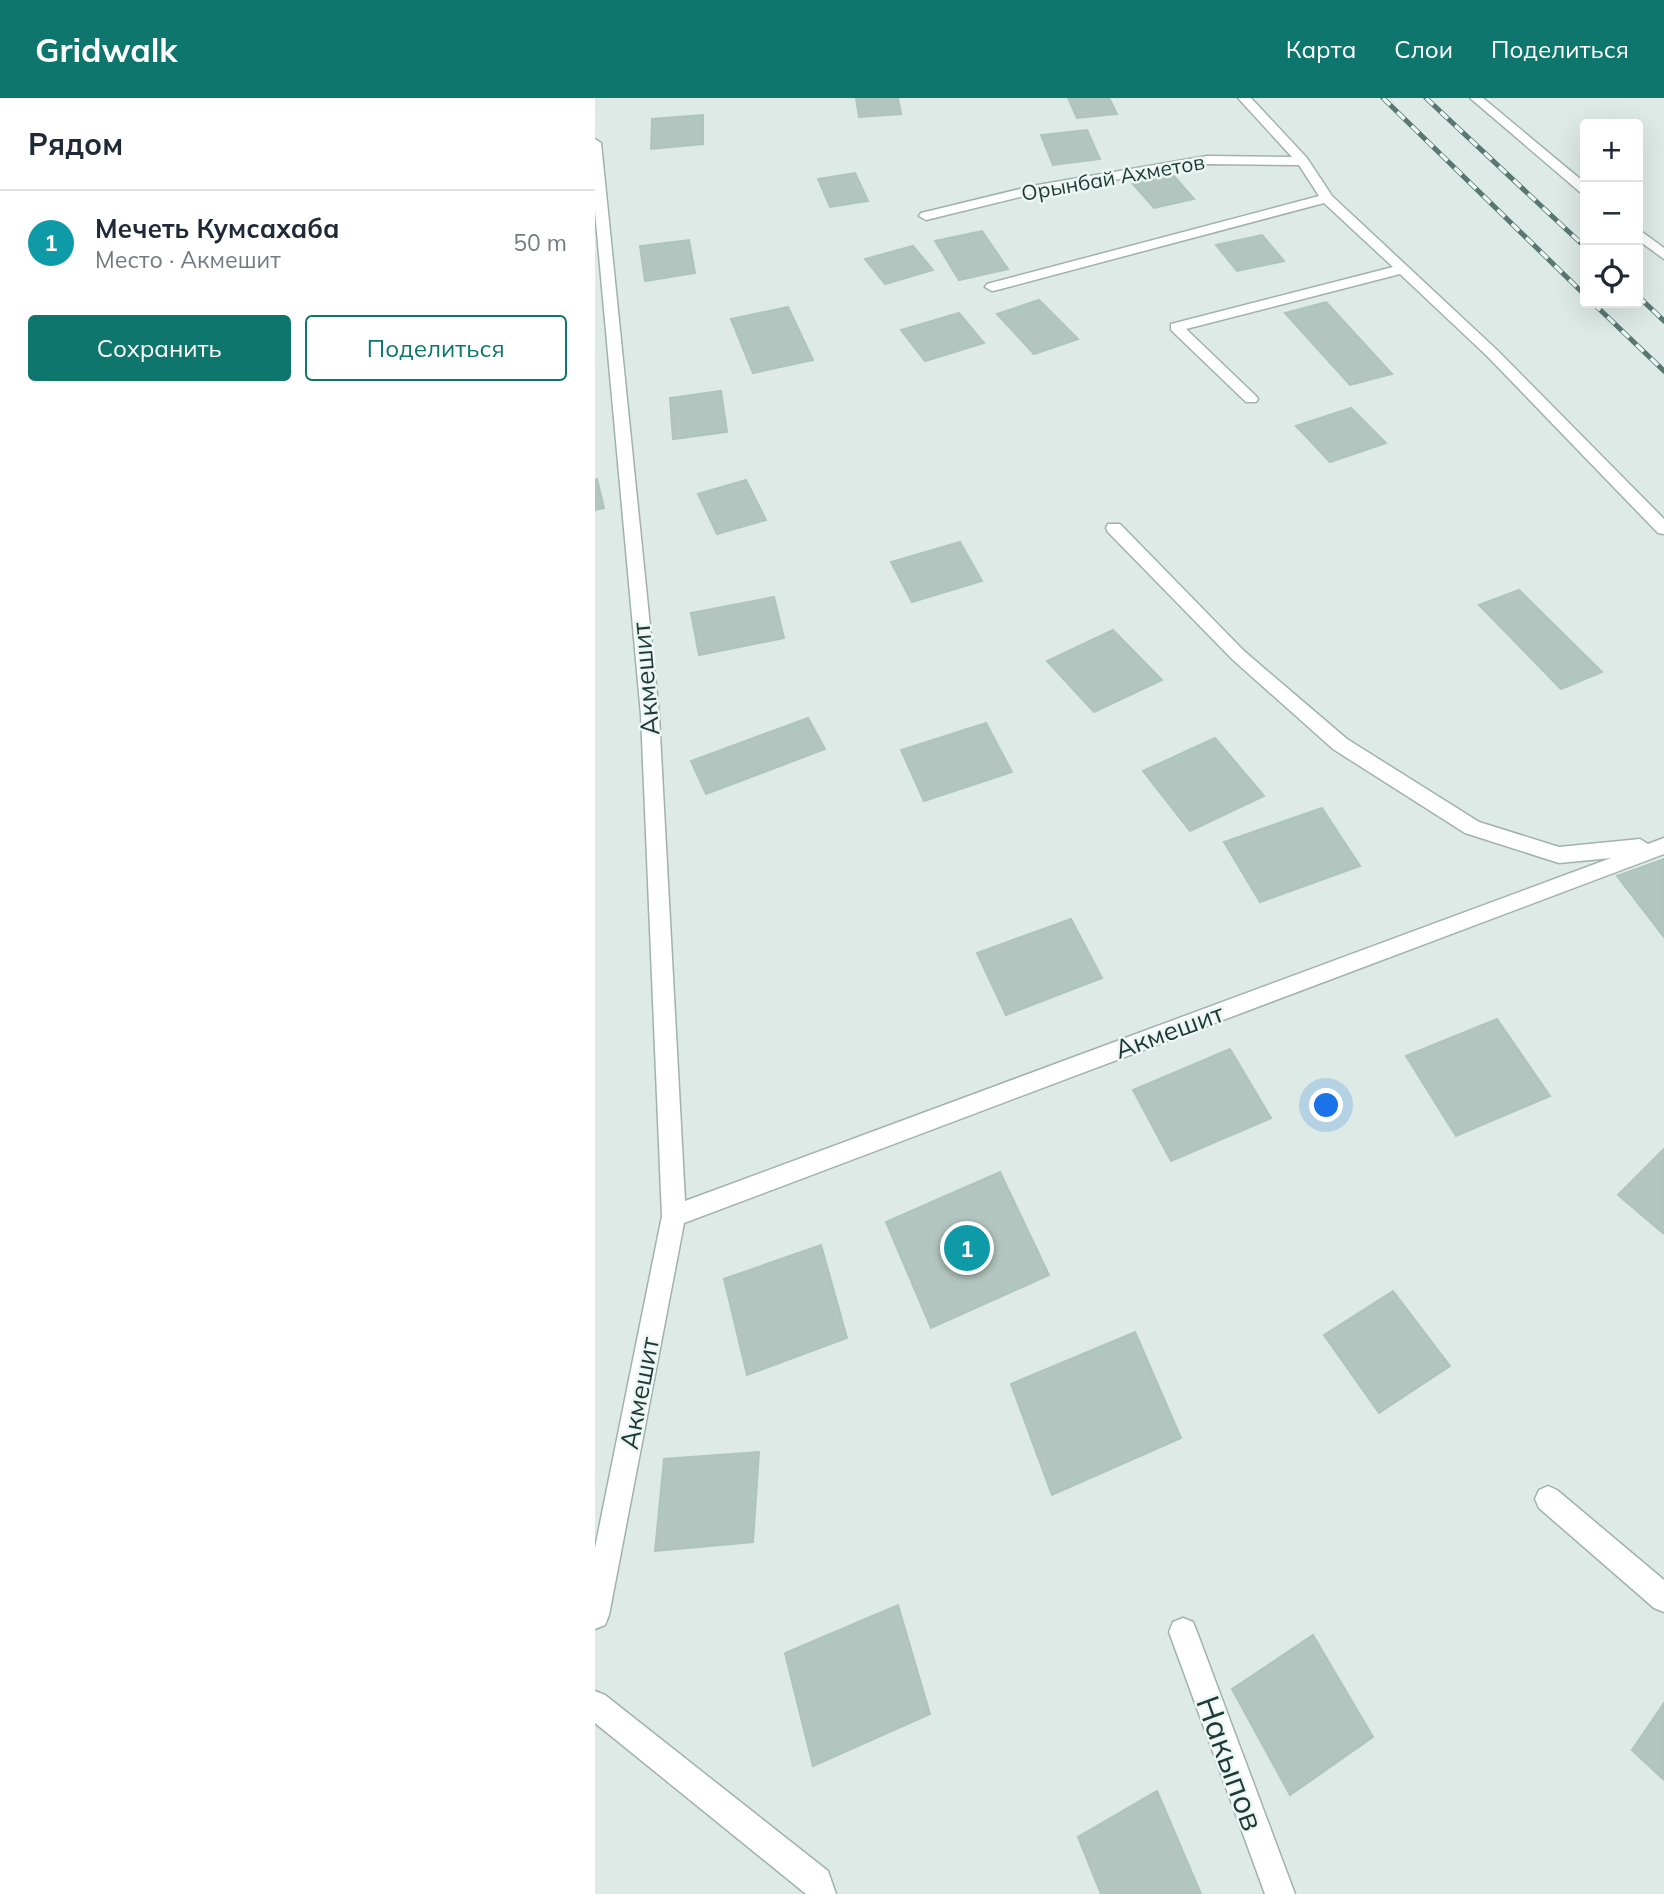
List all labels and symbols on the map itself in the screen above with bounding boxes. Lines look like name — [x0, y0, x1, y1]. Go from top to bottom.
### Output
street label: Орынбай Ахметов — [1019, 148, 1207, 206]
street label: Акмешит — [624, 621, 666, 737]
street label: Акмешит — [1110, 996, 1228, 1066]
your location — [1309, 1088, 1343, 1122]
pin: 1 — [944, 1222, 990, 1274]
street label: Акмешит — [612, 1334, 666, 1452]
street label: Накыпов — [1188, 1690, 1274, 1836]

